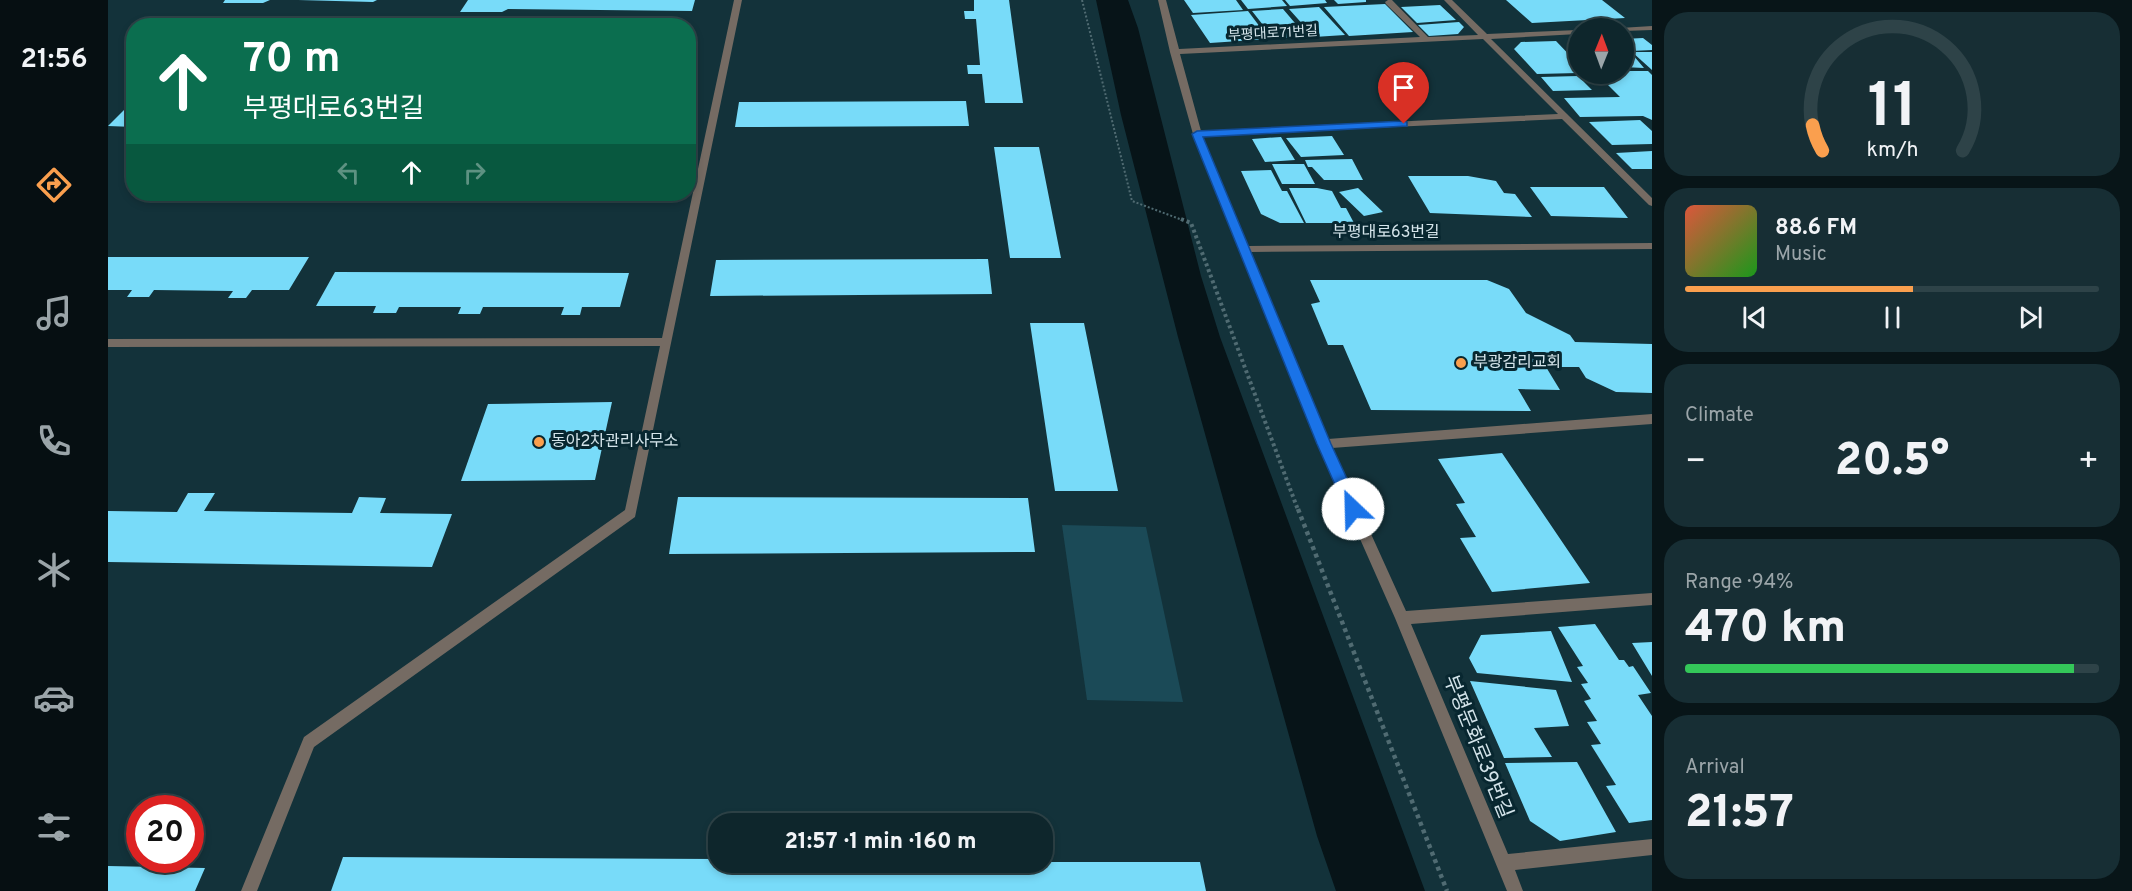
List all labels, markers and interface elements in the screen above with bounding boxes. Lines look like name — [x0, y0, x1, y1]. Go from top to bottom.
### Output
north arrow — [1568, 18, 1634, 84]
map controls — [1568, 18, 1634, 84]
street label: 부평대로71번길 — [1228, 23, 1318, 45]
text: 70 m — [243, 34, 341, 87]
icon: ahead — [144, 42, 222, 120]
text: 21:56 — [21, 43, 87, 77]
pin — [1378, 62, 1429, 124]
text: 11 — [1867, 70, 1917, 149]
icon: arrive — [1387, 71, 1420, 104]
text: 부평대로63번길 — [243, 93, 424, 127]
text: km/h — [1866, 137, 1918, 164]
icon: left — [332, 156, 365, 189]
icon: ahead — [395, 156, 428, 189]
icon: right — [458, 156, 491, 189]
icon: directions — [33, 164, 75, 206]
text: 88.6 FM — [1775, 215, 1857, 242]
street label: 부평대로63번길 — [1332, 223, 1440, 243]
text: Music — [1775, 242, 1827, 268]
icon: music — [33, 292, 75, 334]
icon: previous — [1738, 301, 1771, 334]
icon: pause — [1876, 301, 1909, 334]
icon: next — [2014, 301, 2047, 334]
place label: 부광감리교회 — [1473, 353, 1561, 373]
marker: 부광감리교회 — [1454, 356, 1468, 370]
text: Climate — [1685, 403, 1754, 429]
icon: phone — [33, 420, 75, 462]
place label: 동아2차관리사무소 — [551, 432, 679, 452]
text: 20.5° — [1835, 434, 1949, 491]
marker: 동아2차관리사무소 — [532, 435, 546, 449]
text: − — [1685, 442, 1706, 484]
text: + — [2078, 442, 2099, 484]
position arrow — [1321, 477, 1385, 541]
icon: climate — [33, 549, 75, 591]
text: Range · 94% — [1685, 570, 1794, 596]
text: 470 km — [1685, 601, 1846, 658]
street label: 부평문화로39번길 — [1436, 671, 1518, 823]
icon: car — [33, 677, 75, 719]
text: Arrival — [1685, 755, 1745, 781]
text: 21:57 — [1685, 786, 1794, 843]
speed limit sign: 20 — [126, 795, 204, 873]
icon: filters — [33, 806, 75, 848]
text: 21:57 · 1 min · 160 m — [784, 829, 977, 856]

